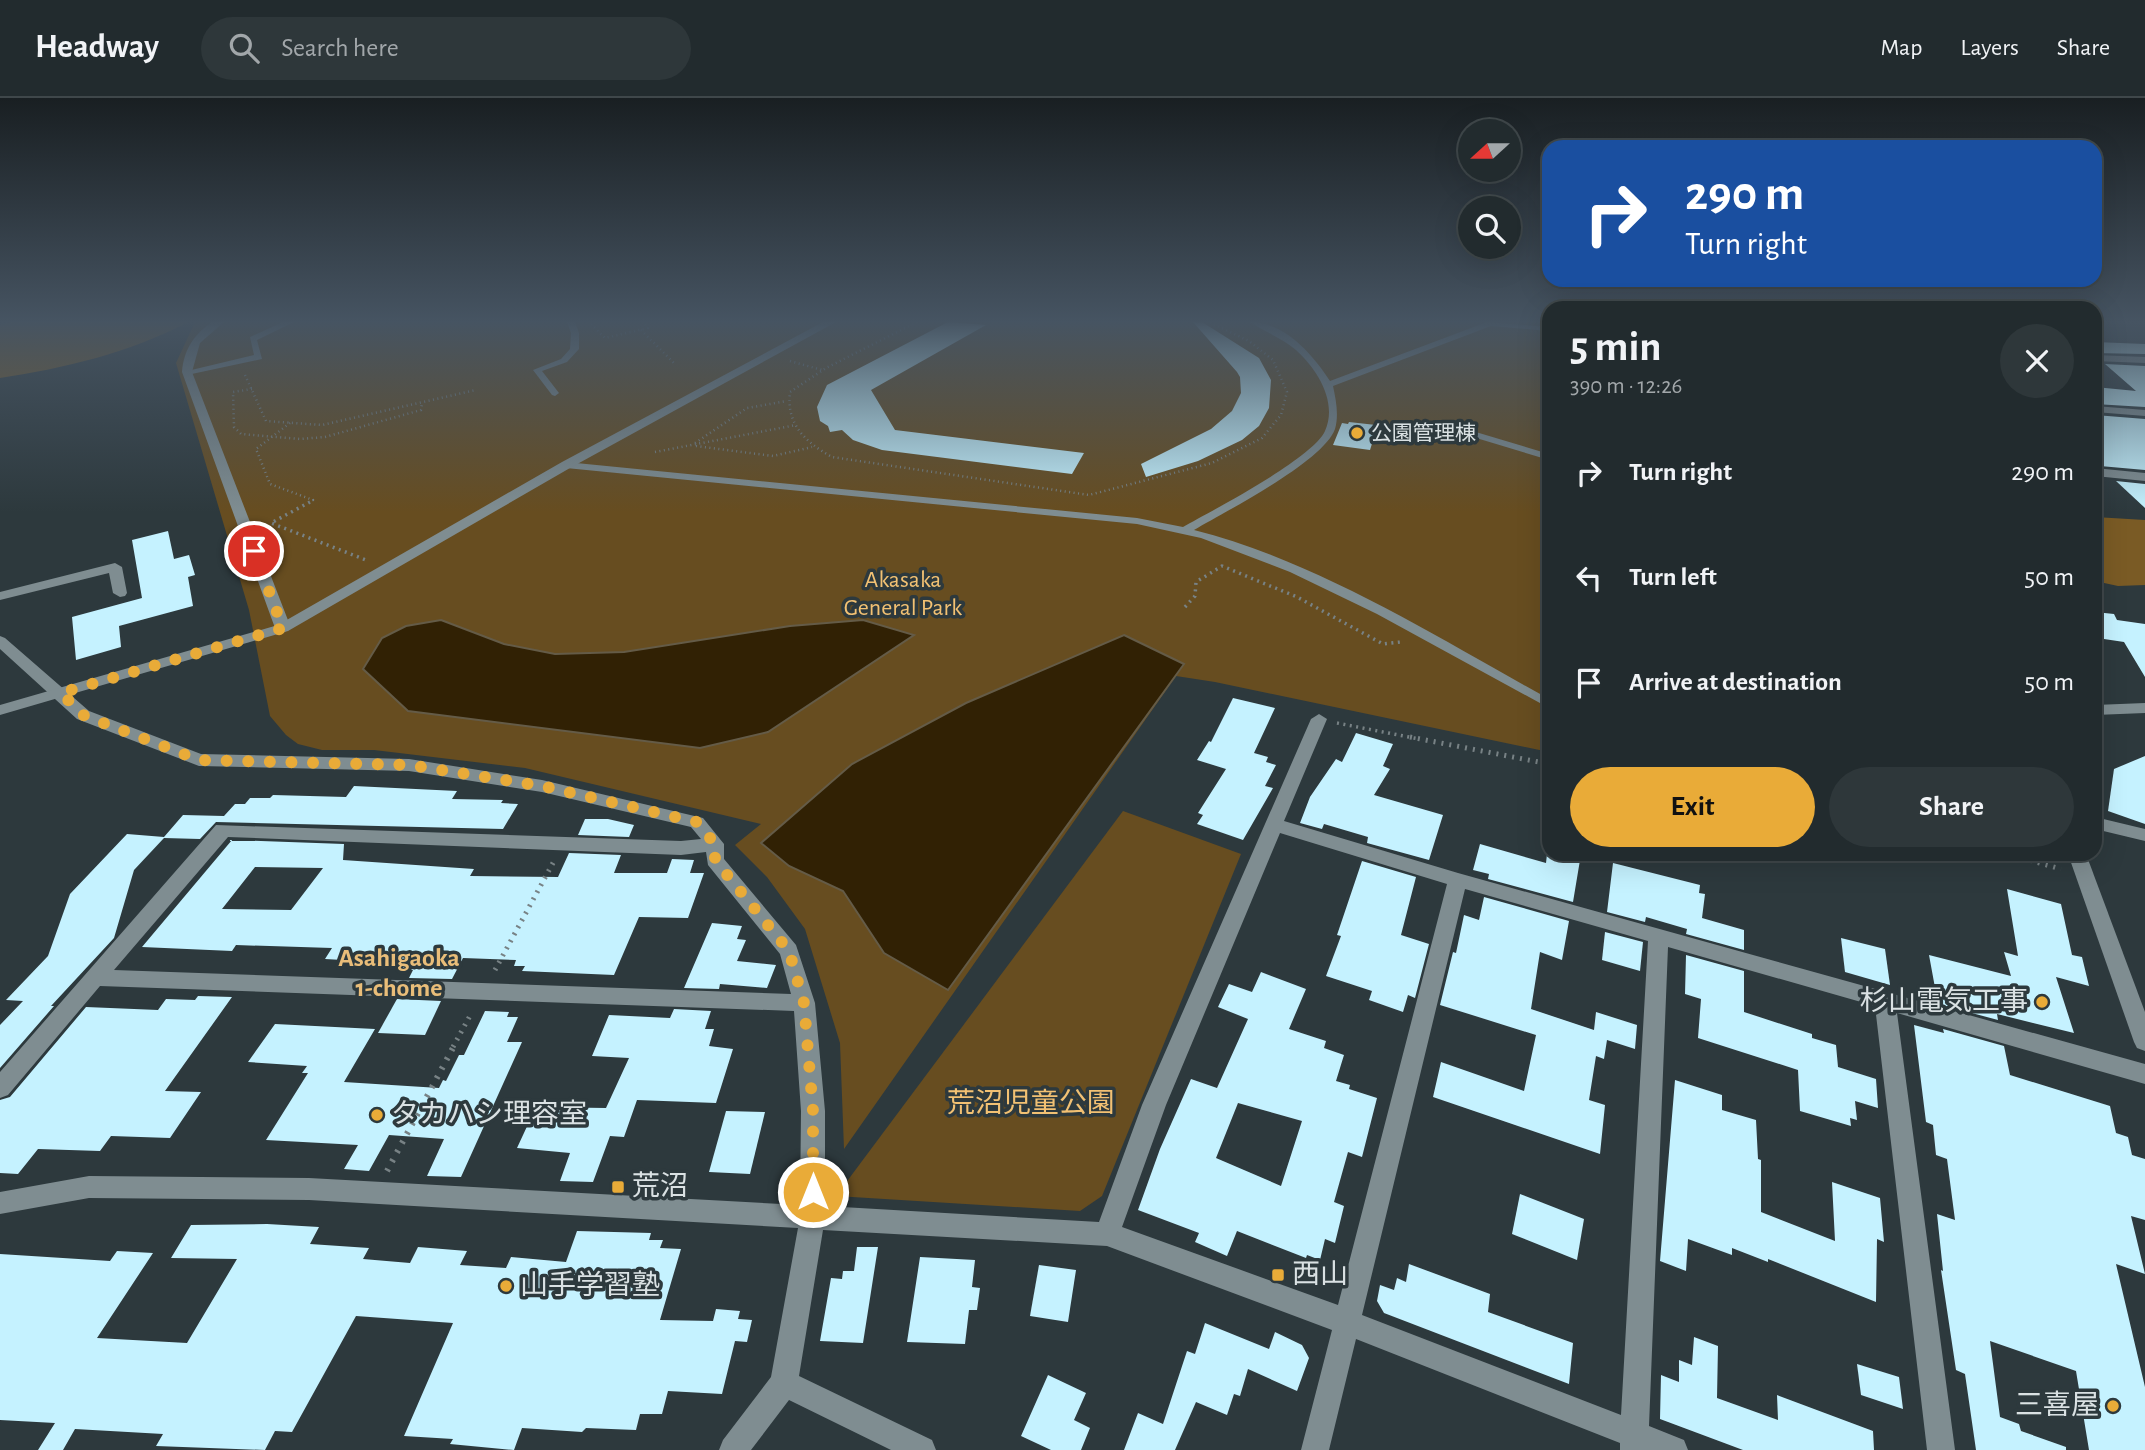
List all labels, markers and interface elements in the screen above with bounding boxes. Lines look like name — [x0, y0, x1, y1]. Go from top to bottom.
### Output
search box — [201, 17, 691, 80]
icon: search — [225, 29, 263, 67]
text: Headway — [35, 31, 159, 64]
text: Search here — [281, 35, 399, 61]
text: Map — [1880, 36, 1922, 60]
text: Layers — [1960, 36, 2019, 60]
text: Share — [2057, 36, 2110, 60]
north arrow — [1458, 119, 1521, 182]
map controls — [1458, 119, 1521, 259]
icon: right — [1570, 168, 1661, 259]
text: 290 m — [1685, 170, 1804, 219]
button: search — [1458, 196, 1521, 259]
text: Turn right — [1685, 228, 1807, 260]
button: close — [2000, 324, 2074, 398]
text: 5 min — [1570, 326, 1662, 368]
text: 390 m · 12:26 — [1570, 375, 1682, 398]
place label: 公園管理棟 — [1371, 422, 1476, 444]
marker: 公園管理棟 — [1349, 425, 1365, 441]
icon: right — [1570, 454, 1608, 492]
text: Turn right — [1629, 459, 1732, 485]
text: 290 m — [2011, 459, 2074, 485]
pin — [224, 521, 284, 581]
icon: arrive — [235, 532, 273, 570]
icon: left — [1570, 559, 1608, 597]
text: Turn left — [1629, 564, 1717, 590]
text: 50 m — [2024, 564, 2074, 590]
park label: Akasaka General Park — [844, 568, 962, 620]
icon: arrive — [1570, 664, 1608, 702]
text: Arrive at destination — [1629, 669, 1842, 695]
text: 50 m — [2024, 669, 2074, 695]
button: Exit — [1570, 767, 1815, 847]
button: Share — [1829, 767, 2074, 847]
district label: Asahigaoka 1-chome — [338, 945, 460, 1001]
place label: 杉山電気工事 — [1860, 986, 2028, 1016]
marker: 杉山電気工事 — [2034, 994, 2050, 1010]
park label: 荒沼児童公園 — [947, 1088, 1115, 1118]
place label: タカハシ理容室 — [391, 1099, 587, 1129]
marker: タカハシ理容室 — [369, 1107, 385, 1123]
position arrow — [776, 1155, 850, 1229]
place label: 荒沼 — [632, 1171, 688, 1201]
marker: 荒沼 — [610, 1179, 626, 1195]
place label: 西山 — [1292, 1260, 1348, 1289]
marker: 西山 — [1270, 1267, 1286, 1283]
place label: 山手学習塾 — [520, 1270, 660, 1300]
marker: 山手学習塾 — [498, 1278, 514, 1294]
place label: 三喜屋 — [2015, 1390, 2099, 1420]
marker: 三喜屋 — [2105, 1398, 2121, 1414]

